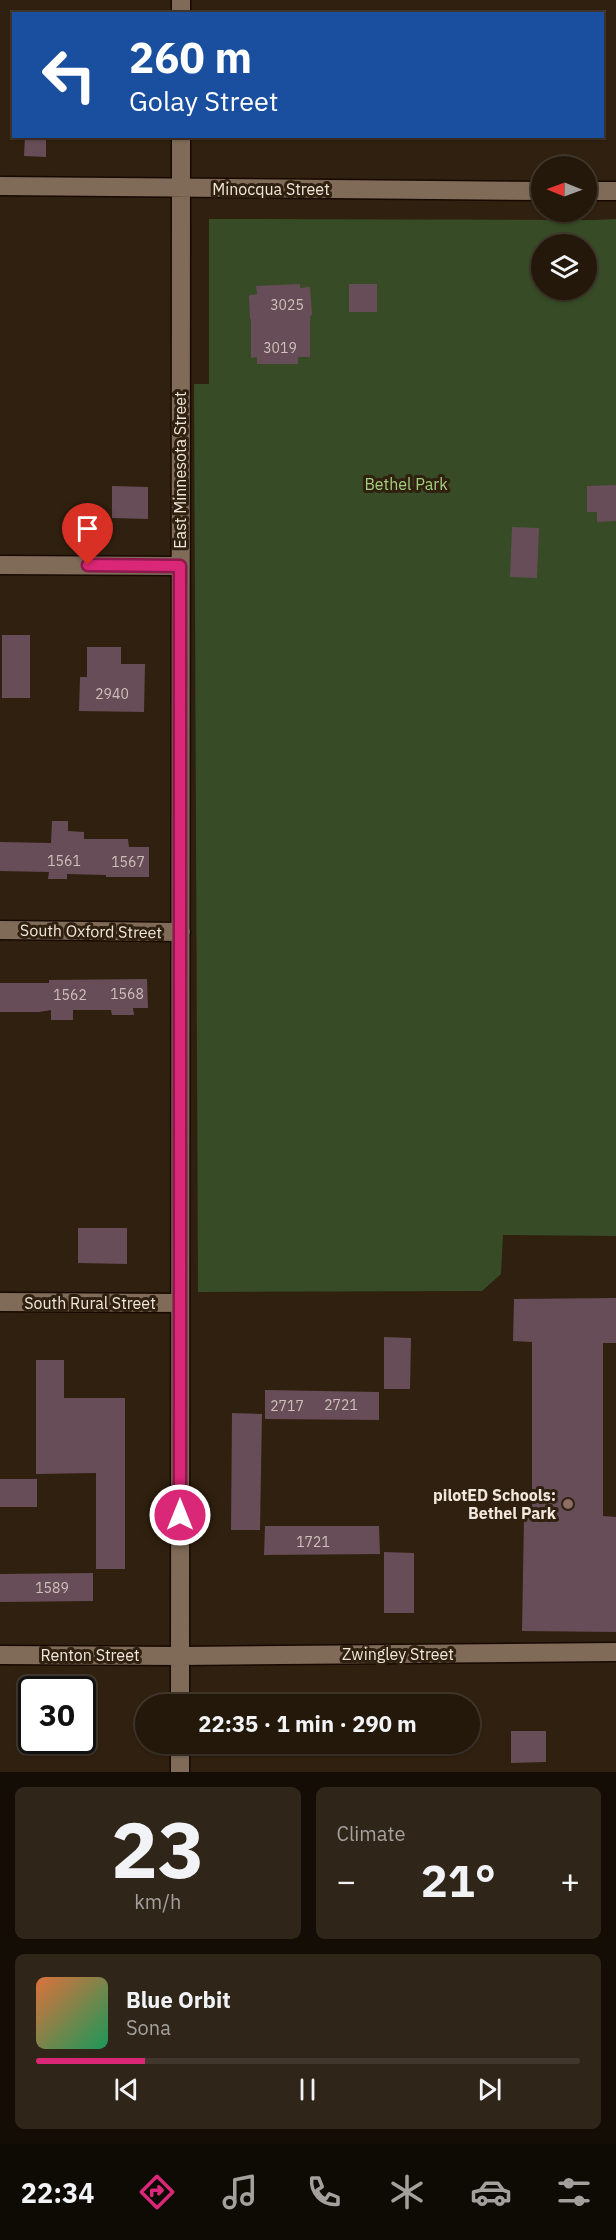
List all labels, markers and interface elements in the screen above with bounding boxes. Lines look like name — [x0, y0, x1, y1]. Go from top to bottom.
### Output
text: 260 m — [129, 30, 252, 85]
icon: left — [30, 36, 108, 114]
text: Golay Street — [129, 83, 278, 118]
north arrow — [531, 156, 597, 222]
map controls — [531, 156, 597, 300]
street label: Minocqua Street — [212, 179, 330, 199]
button: layers — [531, 234, 597, 300]
house number: 3025 — [270, 296, 304, 314]
house number: 3019 — [263, 339, 297, 357]
street label: East Minnesota Street — [170, 391, 190, 549]
park label: Bethel Park — [364, 474, 448, 494]
pin — [62, 503, 113, 565]
icon: arrive — [71, 512, 104, 545]
house number: 2940 — [95, 685, 129, 703]
house number: 1561 — [47, 852, 81, 870]
house number: 1567 — [111, 853, 145, 871]
street label: South Oxford Street — [20, 920, 162, 942]
house number: 1568 — [110, 985, 144, 1003]
house number: 1562 — [53, 986, 87, 1004]
street label: South Rural Street — [24, 1293, 156, 1313]
house number: 2721 — [324, 1396, 358, 1414]
house number: 2717 — [270, 1397, 304, 1415]
position arrow — [148, 1483, 212, 1547]
place label: pilotED Schools: Bethel Park — [433, 1485, 557, 1523]
marker: pilotED Schools: Bethel Park — [561, 1497, 575, 1511]
house number: 1721 — [296, 1533, 330, 1551]
house number: 1589 — [35, 1579, 69, 1597]
street label: Zwingley Street — [342, 1644, 454, 1664]
street label: Renton Street — [40, 1645, 140, 1665]
speed limit sign: 30 — [18, 1676, 96, 1754]
text: 22:35 · 1 min · 290 m — [198, 1709, 417, 1738]
text: 23 — [111, 1798, 205, 1899]
text: Climate — [337, 1820, 405, 1847]
text: 21° — [421, 1851, 496, 1909]
text: − — [337, 1859, 356, 1902]
text: + — [560, 1859, 580, 1902]
text: km/h — [134, 1888, 181, 1915]
text: Blue Orbit — [126, 1985, 231, 2014]
text: Sona — [126, 2014, 171, 2041]
icon: previous — [110, 2073, 143, 2106]
icon: pause — [291, 2073, 324, 2106]
icon: next — [473, 2073, 506, 2106]
icon: directions — [136, 2171, 178, 2213]
icon: music — [219, 2171, 261, 2213]
icon: phone — [303, 2171, 345, 2213]
icon: climate — [386, 2171, 428, 2213]
icon: car — [470, 2171, 512, 2213]
icon: filters — [553, 2171, 595, 2213]
text: 22:34 — [21, 2175, 94, 2210]

